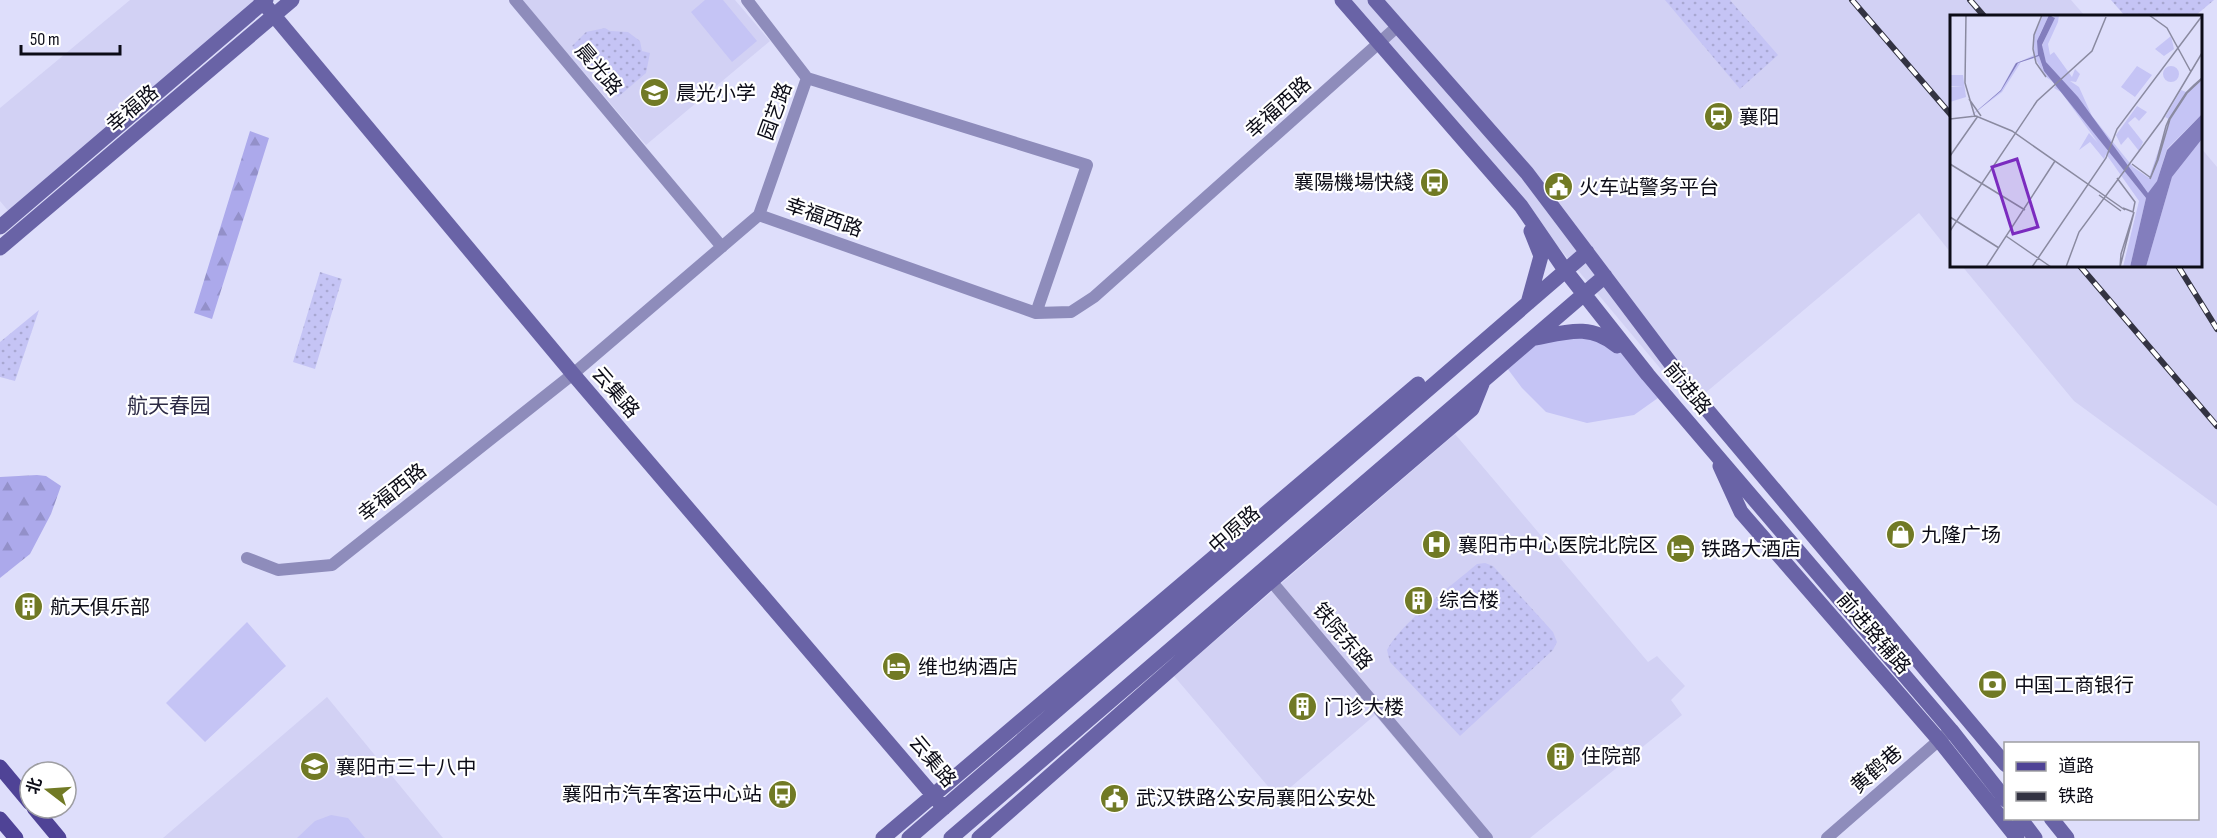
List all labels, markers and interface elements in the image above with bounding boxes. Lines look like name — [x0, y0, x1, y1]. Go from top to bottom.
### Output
inset map — [1950, 15, 2202, 267]
scale bar — [21, 18, 120, 56]
text: 50 m — [30, 29, 60, 50]
street label: 晨光路 — [570, 39, 627, 100]
street label: 幸福西路 — [1241, 72, 1316, 143]
school or university icon: 晨光小学 — [639, 77, 671, 109]
street label: 园艺路 — [754, 79, 797, 144]
street label: 幸福路 — [102, 80, 163, 137]
place label: 晨光小学 — [676, 82, 756, 106]
station icon: 襄阳 — [1702, 101, 1734, 133]
place label: 襄阳 — [1739, 106, 1779, 130]
bus stop icon: 襄陽機場快綫 — [1419, 166, 1451, 198]
place label: 襄陽機場快綫 — [1294, 171, 1414, 195]
public building icon: 火车站警务平台 — [1542, 171, 1574, 203]
place label: 火车站警务平台 — [1579, 176, 1719, 200]
street label: 幸福西路 — [782, 194, 865, 242]
street label: 前进路 — [1659, 358, 1716, 419]
street label: 云集路 — [587, 362, 644, 423]
district label: 航天春园 — [127, 394, 211, 419]
street label: 幸福西路 — [354, 459, 432, 527]
street label: 中原路 — [1204, 501, 1265, 558]
shop icon: 九隆广场 — [1884, 519, 1916, 551]
place label: 九隆广场 — [1921, 524, 2001, 548]
hospital icon: 襄阳市中心医院北院区 — [1421, 529, 1453, 561]
hotel icon: 铁路大酒店 — [1664, 533, 1696, 565]
place label: 襄阳市中心医院北院区 — [1458, 534, 1658, 558]
place label: 铁路大酒店 — [1701, 538, 1801, 562]
building icon: 综合楼 — [1402, 584, 1434, 616]
street label: 前进路辅路 — [1831, 588, 1915, 679]
place label: 综合楼 — [1439, 589, 1499, 613]
building icon: 航天俱乐部 — [13, 591, 45, 623]
place label: 航天俱乐部 — [50, 596, 150, 620]
street label: 铁院东路 — [1307, 598, 1377, 675]
hotel icon: 维也纳酒店 — [881, 651, 913, 683]
place label: 维也纳酒店 — [918, 656, 1018, 680]
bank icon: 中国工商银行 — [1977, 669, 2009, 701]
place label: 中国工商银行 — [2014, 674, 2134, 698]
building icon: 门诊大楼 — [1287, 691, 1319, 723]
place label: 门诊大楼 — [1324, 696, 1404, 720]
street label: 云集路 — [904, 731, 961, 792]
building icon: 住院部 — [1544, 740, 1576, 772]
street label: 黄鹤巷 — [1846, 741, 1907, 798]
legend — [2004, 742, 2199, 820]
place label: 住院部 — [1581, 745, 1641, 769]
school or university icon: 襄阳市三十八中 — [299, 751, 331, 783]
place label: 襄阳市三十八中 — [336, 756, 476, 780]
text: 道路 — [2058, 756, 2094, 777]
north arrow — [18, 760, 78, 820]
text: 北 — [24, 776, 47, 796]
bus stop icon: 襄阳市汽车客运中心站 — [767, 778, 799, 810]
public building icon: 武汉铁路公安局襄阳公安处 — [1099, 782, 1131, 814]
place label: 襄阳市汽车客运中心站 — [562, 783, 762, 807]
text: 铁路 — [2058, 786, 2094, 807]
place label: 武汉铁路公安局襄阳公安处 — [1136, 787, 1376, 811]

